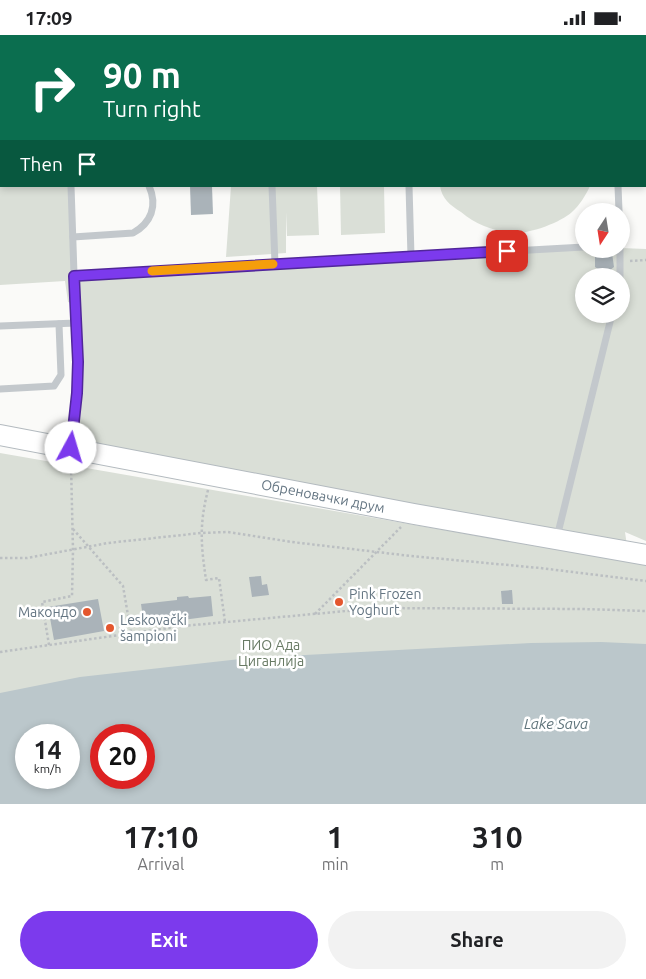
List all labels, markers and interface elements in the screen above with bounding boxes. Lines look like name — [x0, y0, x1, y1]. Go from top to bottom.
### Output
text: 17:09 — [25, 7, 73, 29]
icon: right — [20, 55, 85, 120]
text: 90 m — [103, 55, 181, 95]
text: Turn right — [103, 96, 201, 121]
icon: arrive — [73, 150, 101, 178]
text: Then — [20, 153, 63, 175]
north arrow — [575, 203, 630, 257]
map controls — [575, 203, 630, 323]
pin — [486, 230, 528, 272]
icon: arrive — [493, 237, 521, 265]
button: layers — [575, 268, 630, 323]
position arrow — [44, 421, 96, 473]
street label: Обреновачки друм — [260, 476, 386, 516]
place label: Pink Frozen Yoghurt — [349, 586, 422, 618]
marker: Pink Frozen Yoghurt — [333, 596, 345, 608]
place label: Макондо — [18, 604, 77, 620]
marker: Макондо — [81, 606, 93, 618]
place label: Leskovački šampioni — [120, 612, 187, 644]
marker: Leskovački šampioni — [104, 622, 116, 634]
park label: ПИО Ада Циганлија — [238, 637, 304, 669]
water label: Lake Sava — [524, 715, 588, 732]
speed limit sign: 20 — [90, 724, 155, 789]
text: 14 — [33, 736, 62, 764]
text: km/h — [34, 762, 61, 775]
text: 17:10 — [123, 820, 198, 854]
text: 1 — [327, 820, 344, 854]
text: 310 — [472, 820, 523, 854]
text: Arrival — [138, 855, 184, 873]
text: min — [322, 855, 349, 873]
text: m — [490, 855, 504, 873]
button: Exit — [20, 911, 318, 969]
button: Share — [328, 911, 626, 969]

